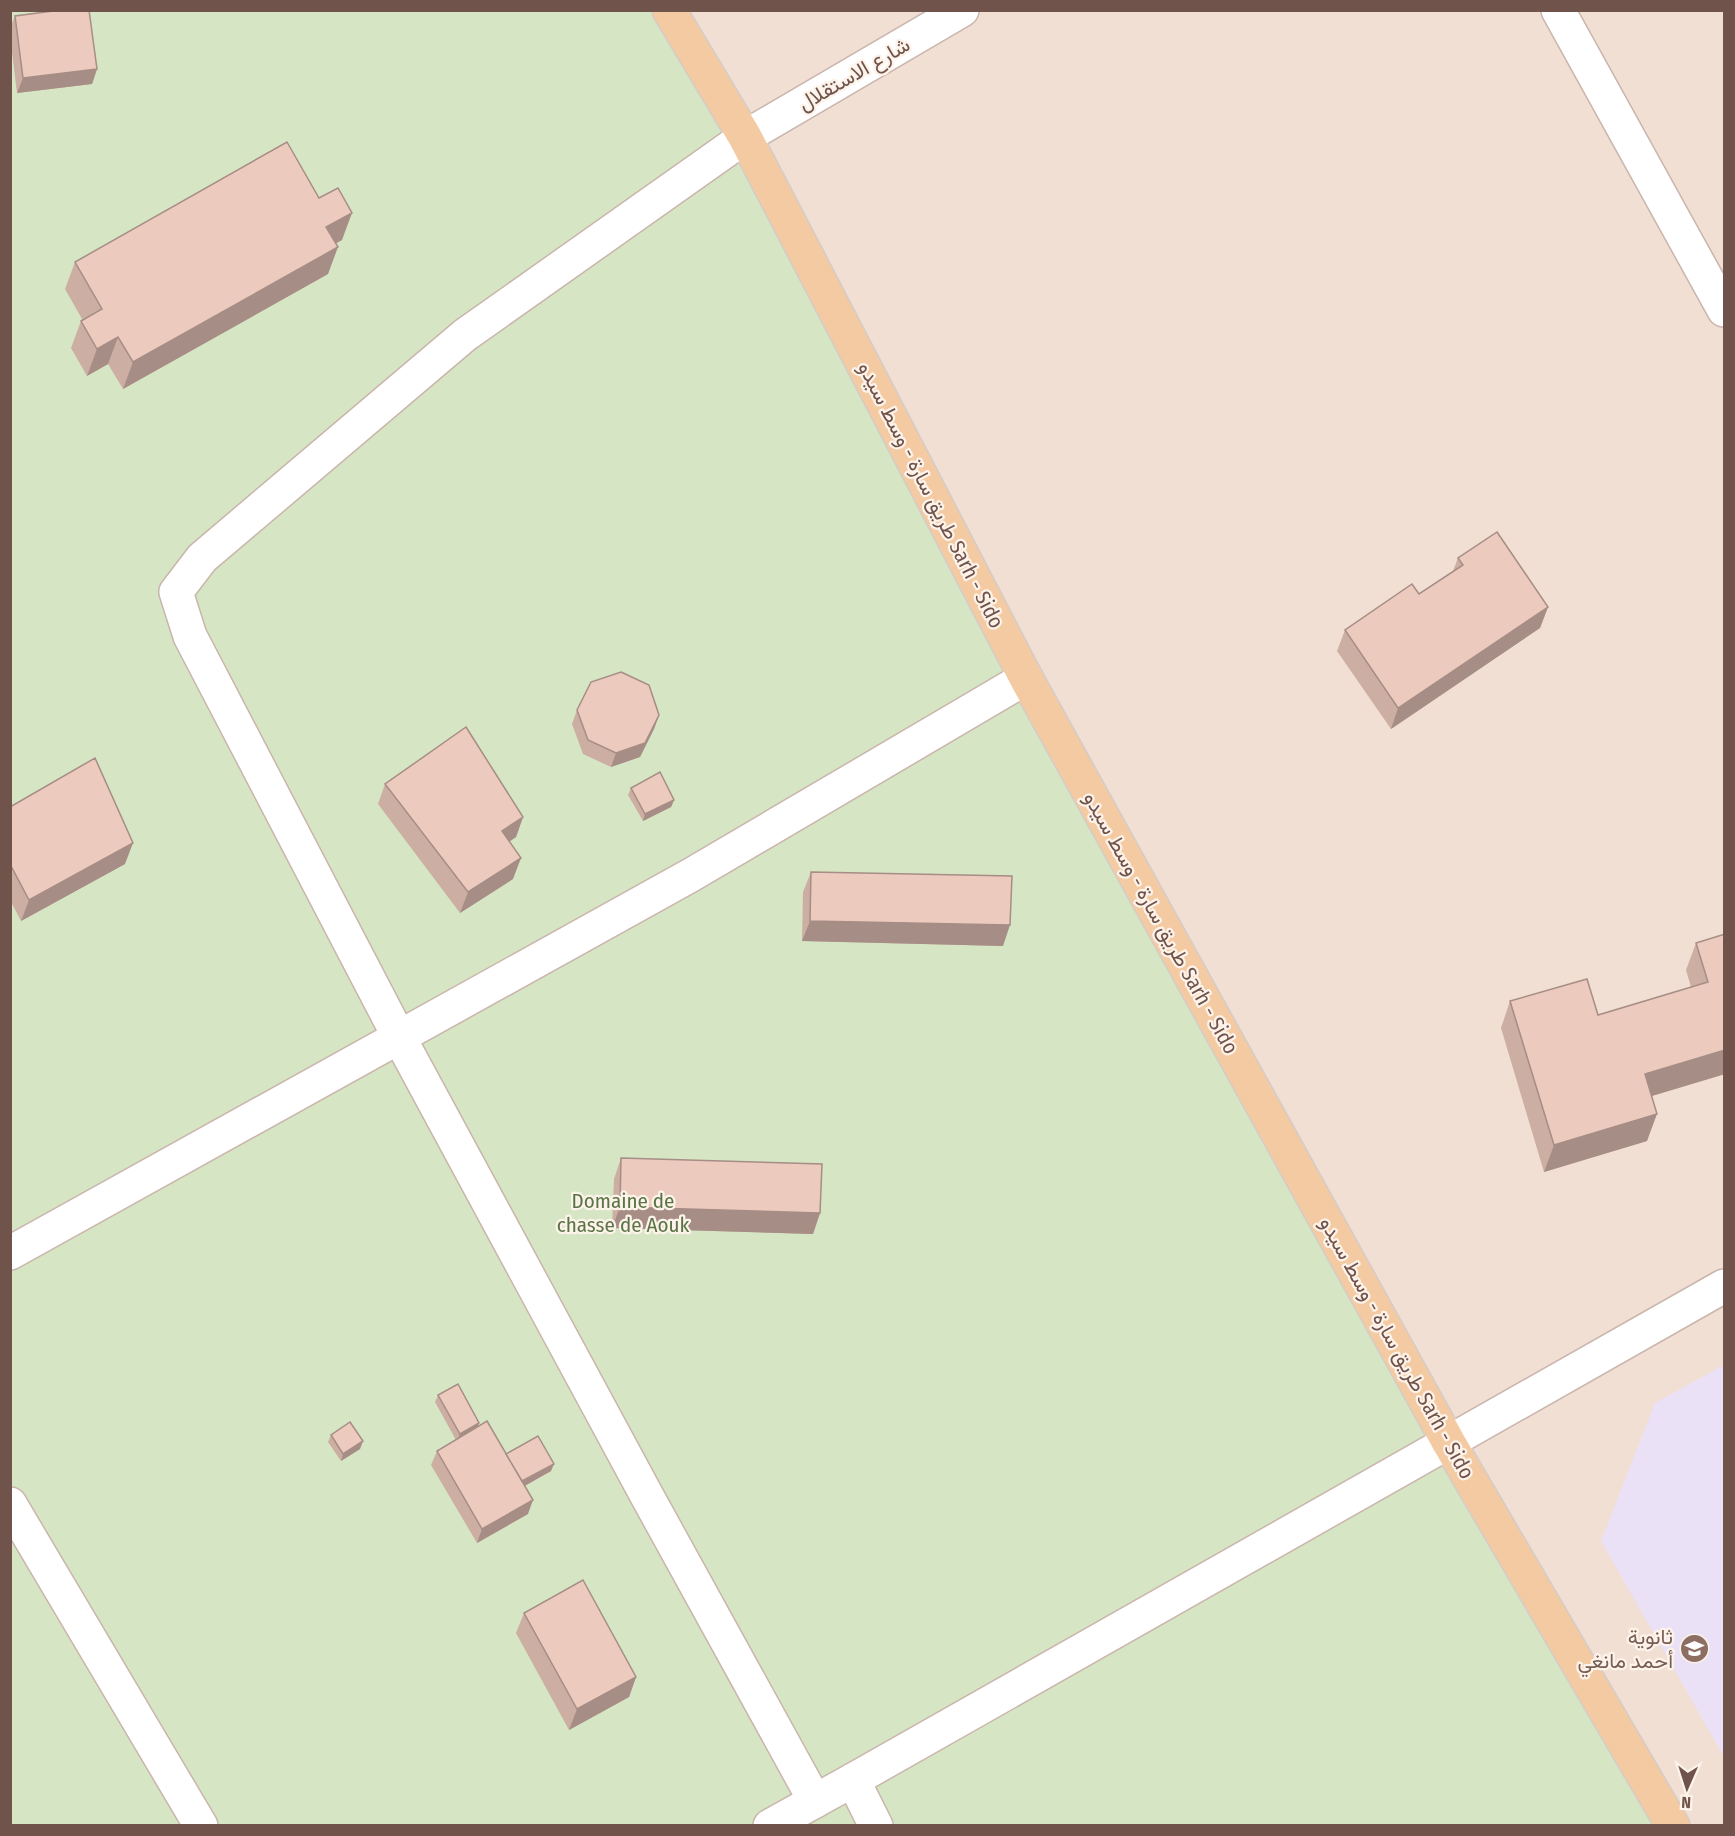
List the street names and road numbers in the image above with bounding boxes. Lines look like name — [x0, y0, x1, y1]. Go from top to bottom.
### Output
street label: شارع الاستقلال — [793, 31, 915, 117]
street label: طريق سارة - وسط سيدو Sarh - Sido — [852, 357, 1010, 633]
street label: طريق سارة - وسط سيدو Sarh - Sido — [1078, 787, 1244, 1059]
street label: طريق سارة - وسط سيدو Sarh - Sido — [1314, 1212, 1480, 1484]

